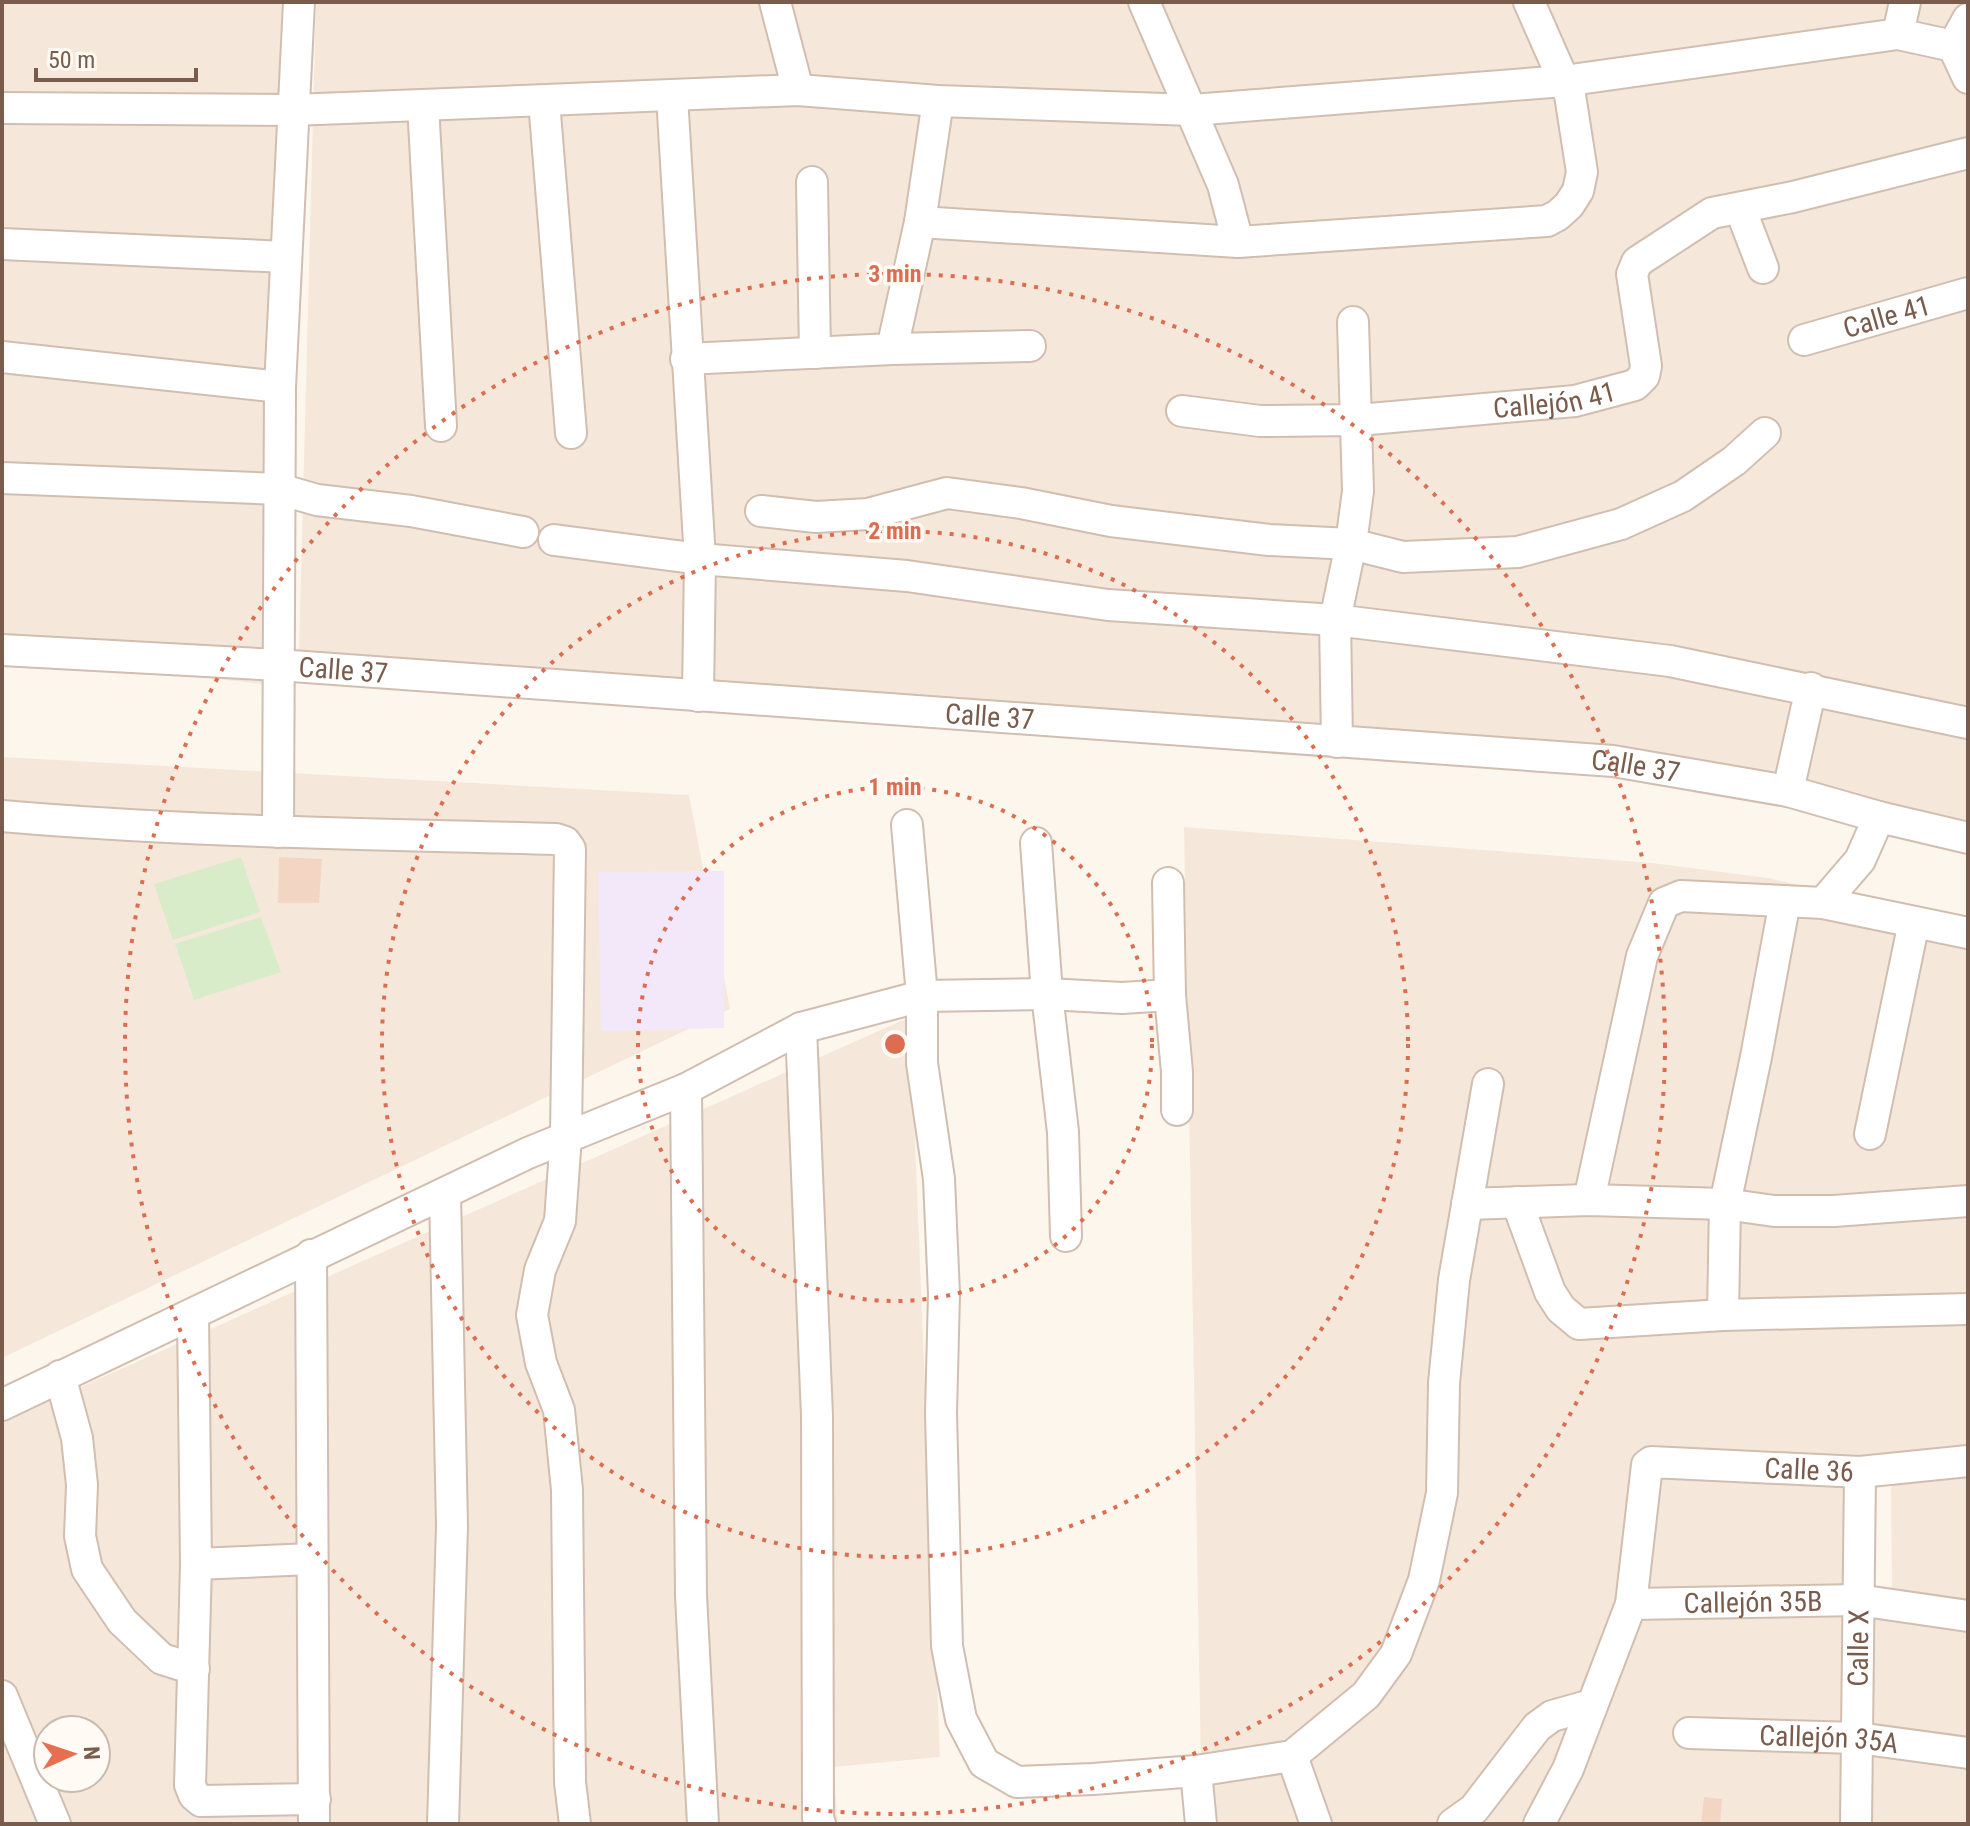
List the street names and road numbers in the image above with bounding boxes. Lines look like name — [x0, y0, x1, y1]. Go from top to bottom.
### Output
street label: Calle 41 — [1839, 289, 1934, 345]
street label: Callejón 41 — [1492, 375, 1619, 425]
street label: Calle 37 — [298, 651, 389, 690]
street label: Calle 37 — [944, 697, 1035, 736]
street label: Calle 37 — [1590, 743, 1683, 789]
street label: Calle 36 — [1764, 1451, 1855, 1489]
street label: Callejón 35B — [1683, 1585, 1823, 1620]
street label: Calle X — [1842, 1609, 1875, 1687]
street label: Callejón 35A — [1759, 1719, 1900, 1760]

